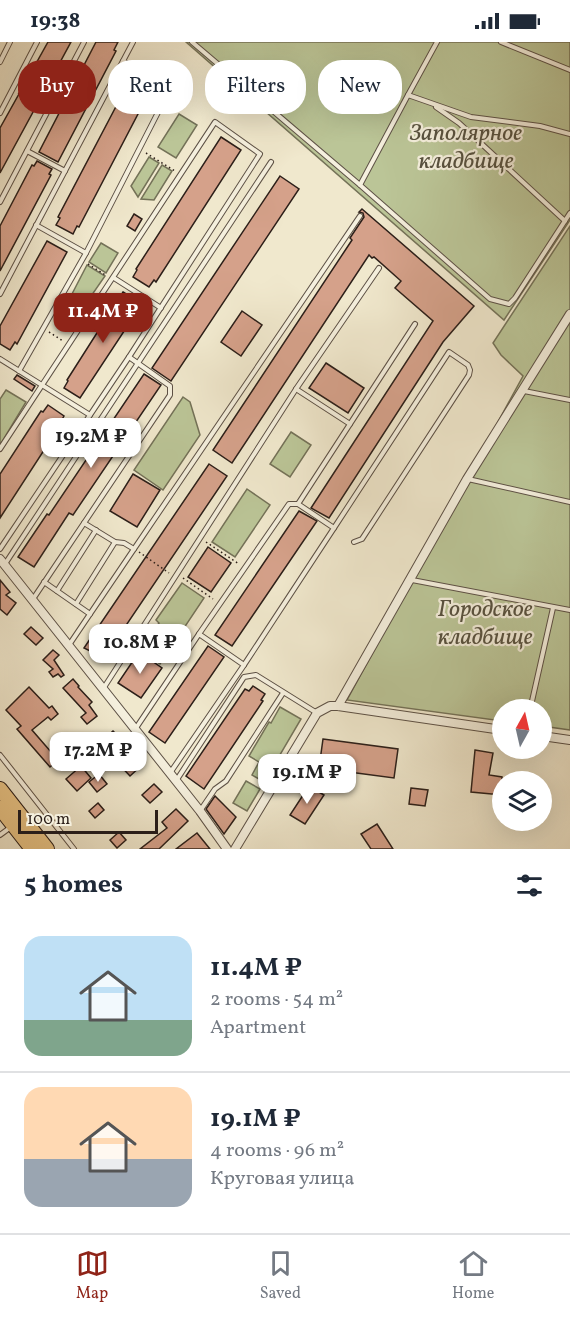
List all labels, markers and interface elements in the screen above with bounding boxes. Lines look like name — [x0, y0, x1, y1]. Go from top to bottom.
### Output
text: 19:38 — [30, 6, 80, 37]
chip: Buy — [18, 60, 96, 114]
chip: Rent — [108, 60, 193, 114]
chip: Filters — [205, 60, 306, 114]
chip: New — [318, 60, 402, 114]
park label: Заполярное кладбище — [409, 117, 522, 179]
pin: 11.4M ₽ — [48, 293, 158, 344]
text: 11.4M ₽ — [68, 298, 138, 326]
pin: 19.2M ₽ — [36, 418, 146, 469]
text: 19.2M ₽ — [55, 423, 127, 451]
park label: Городское кладбище — [437, 593, 533, 655]
pin: 10.8M ₽ — [85, 624, 195, 675]
text: 10.8M ₽ — [103, 629, 177, 657]
north arrow — [492, 699, 552, 759]
map controls — [492, 699, 552, 831]
pin: 17.2M ₽ — [43, 732, 153, 783]
text: 17.2M ₽ — [64, 737, 132, 765]
pin: 19.1M ₽ — [252, 754, 362, 805]
text: 19.1M ₽ — [272, 759, 342, 787]
button: layers — [492, 771, 552, 831]
scale bar — [18, 807, 158, 834]
text: 100 m — [27, 809, 70, 831]
text: 5 homes — [24, 867, 123, 903]
icon: filters — [513, 869, 546, 902]
text: 11.4M ₽ — [210, 950, 302, 986]
icon: home — [72, 960, 144, 1032]
text: 2 rooms · 54 m² — [210, 986, 343, 1014]
text: Apartment — [210, 1014, 306, 1042]
text: 19.1M ₽ — [210, 1101, 301, 1137]
icon: home — [72, 1111, 144, 1183]
text: 4 rooms · 96 m² — [210, 1137, 344, 1165]
text: Круговая улица — [210, 1165, 354, 1193]
tab: Map — [76, 1247, 109, 1305]
tab: Saved — [260, 1247, 301, 1305]
tab: Home — [452, 1247, 494, 1305]

